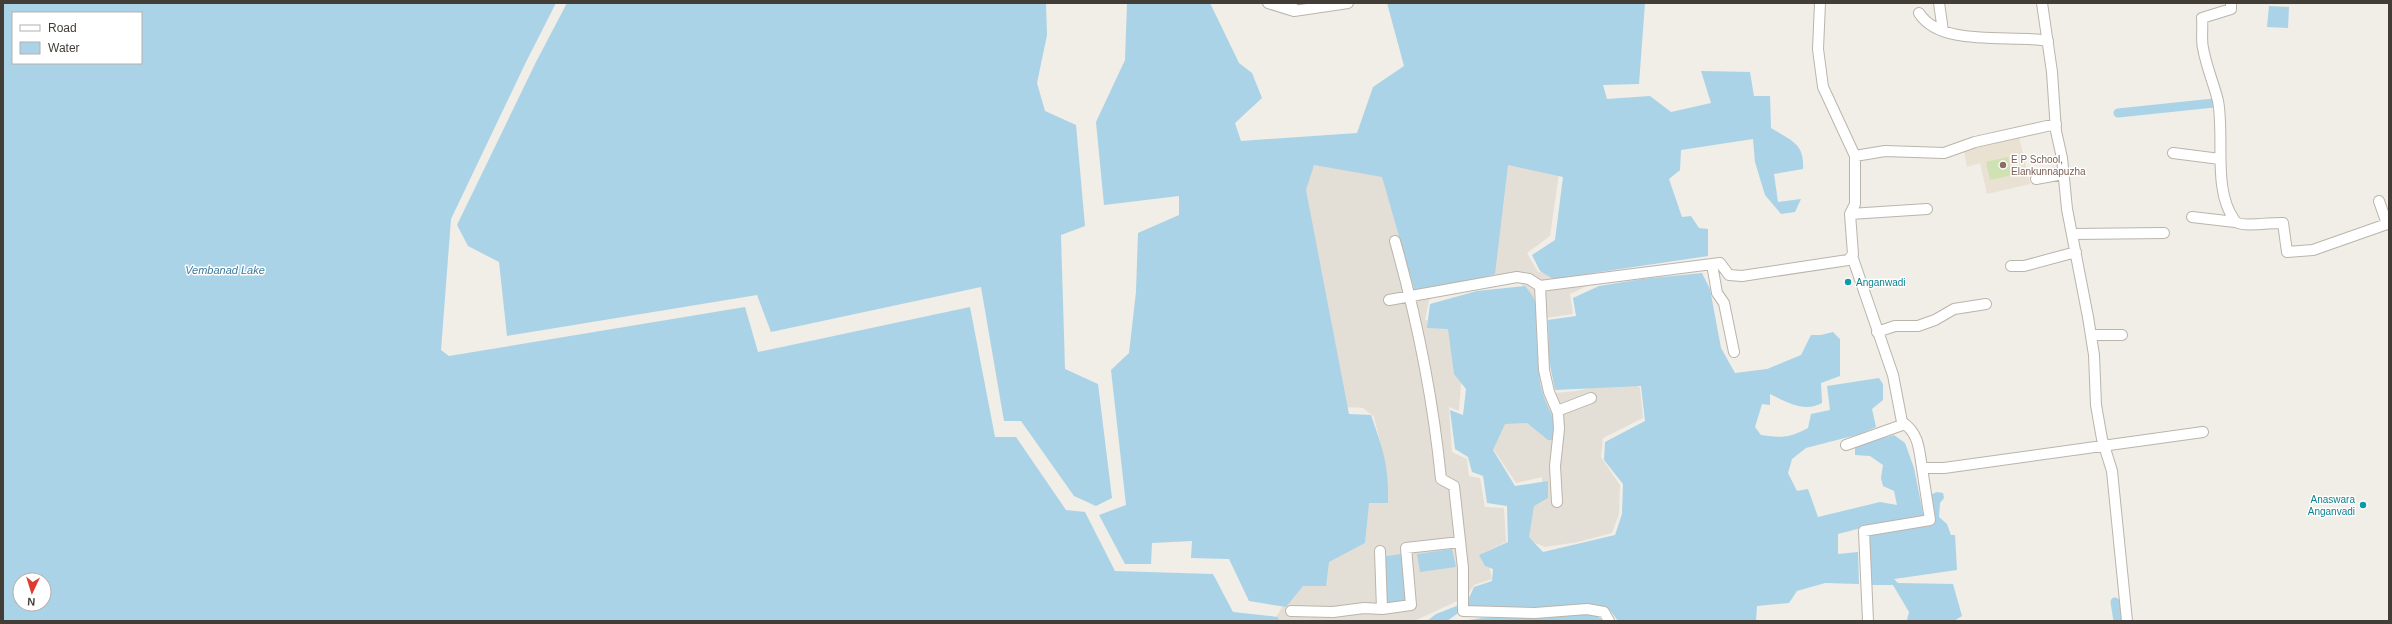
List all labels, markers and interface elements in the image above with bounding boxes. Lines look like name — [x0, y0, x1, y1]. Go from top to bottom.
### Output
legend — [12, 12, 142, 64]
text: Road — [48, 21, 77, 35]
text: Water — [48, 41, 80, 55]
place label: E P School, Elankunnapuzha — [2011, 154, 2086, 177]
marker: E P School, Elankunnapuzha — [1998, 160, 2008, 170]
water label: Vembanad Lake — [185, 264, 265, 276]
marker: Anganwadi — [1843, 277, 1853, 287]
place label: Anganwadi — [1856, 277, 1905, 288]
place label: Anaswara Anganvadi — [2308, 494, 2355, 517]
marker: Anaswara Anganvadi — [2358, 500, 2368, 510]
north arrow — [12, 572, 52, 612]
text: N — [27, 596, 36, 608]

